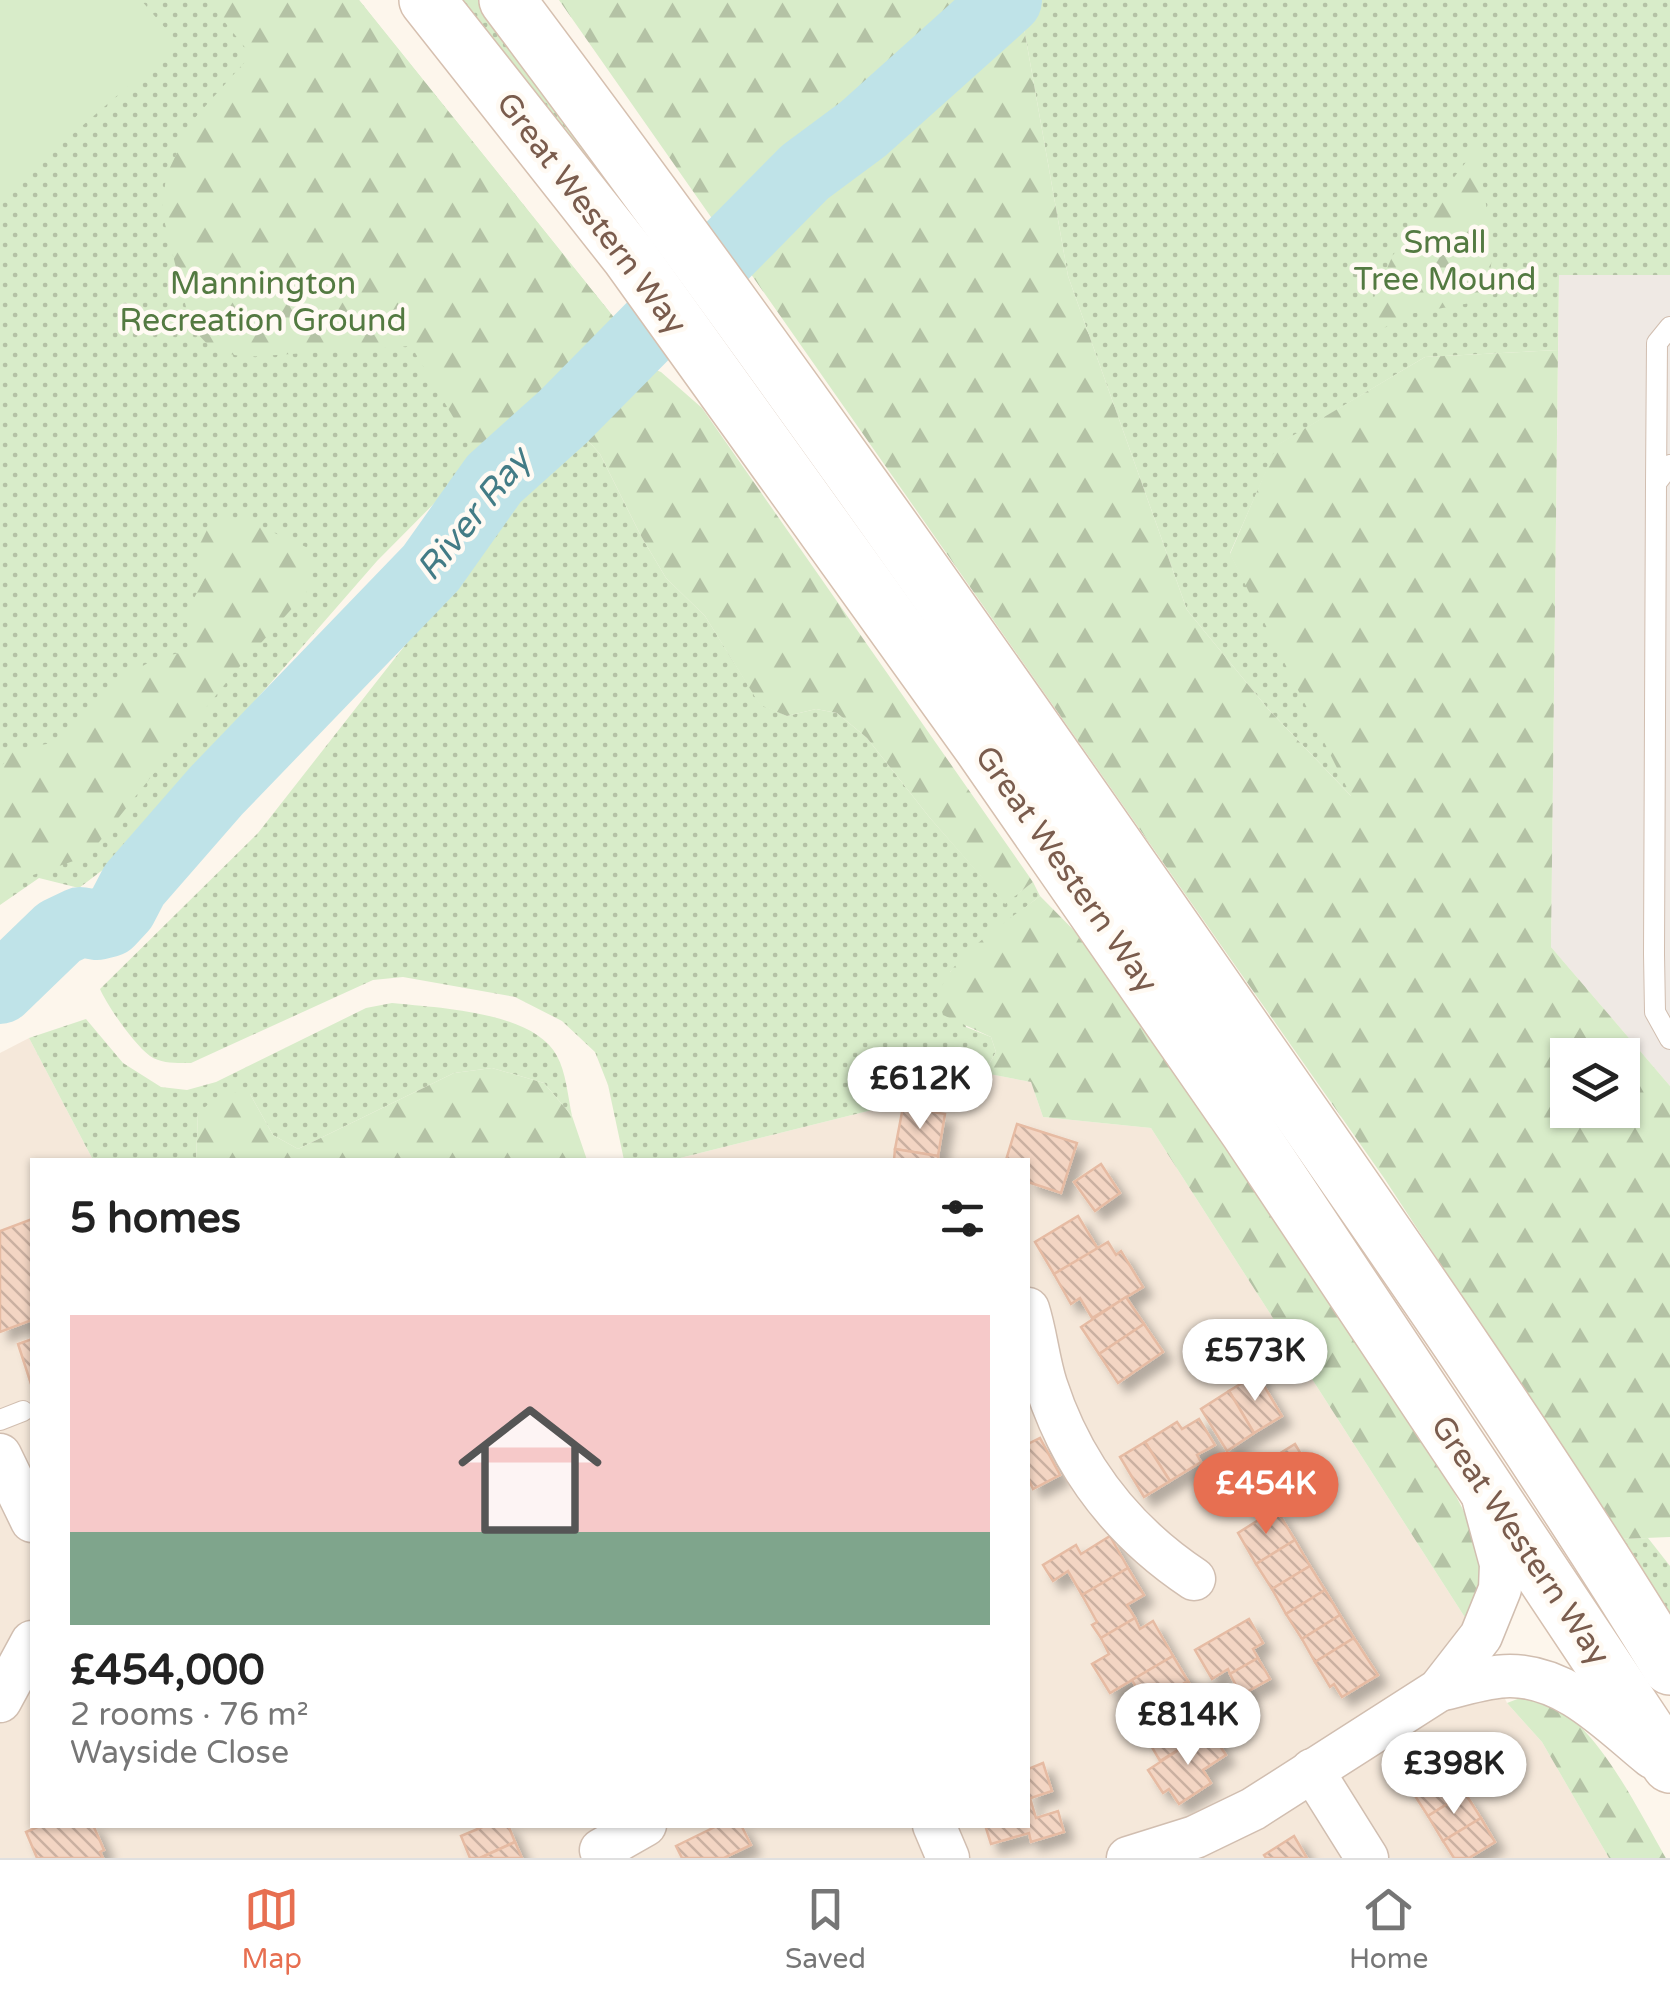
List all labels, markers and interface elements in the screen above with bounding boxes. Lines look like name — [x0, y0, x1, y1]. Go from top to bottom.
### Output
street label: Great Western Way — [488, 85, 694, 342]
park label: Small Tree Mound — [1354, 224, 1536, 299]
park label: Mannington Recreation Ground — [119, 265, 407, 340]
water label: River Ray — [408, 437, 542, 589]
street label: Great Western Way — [967, 739, 1166, 1000]
map controls — [1550, 1038, 1640, 1128]
button: layers — [1550, 1038, 1640, 1128]
pin: £612K — [850, 1047, 990, 1132]
text: £612K — [869, 1060, 971, 1098]
icon: filters — [935, 1191, 990, 1246]
text: 5 homes — [70, 1193, 241, 1244]
pin: £573K — [1185, 1319, 1325, 1404]
text: £573K — [1204, 1332, 1306, 1370]
icon: home — [440, 1380, 620, 1560]
street label: Great Western Way — [1423, 1409, 1618, 1672]
pin: £454K — [1196, 1452, 1336, 1537]
text: £454K — [1215, 1465, 1317, 1503]
text: £454,000 — [70, 1645, 265, 1696]
pin: £814K — [1118, 1683, 1258, 1768]
text: 2 rooms · 76 m² — [70, 1696, 309, 1734]
text: £814K — [1137, 1696, 1239, 1734]
pin: £398K — [1384, 1732, 1524, 1817]
text: Wayside Close — [70, 1734, 289, 1772]
text: £398K — [1403, 1745, 1505, 1783]
tab: Map — [242, 1882, 302, 1976]
tab: Saved — [785, 1882, 866, 1976]
tab: Home — [1349, 1882, 1428, 1976]

